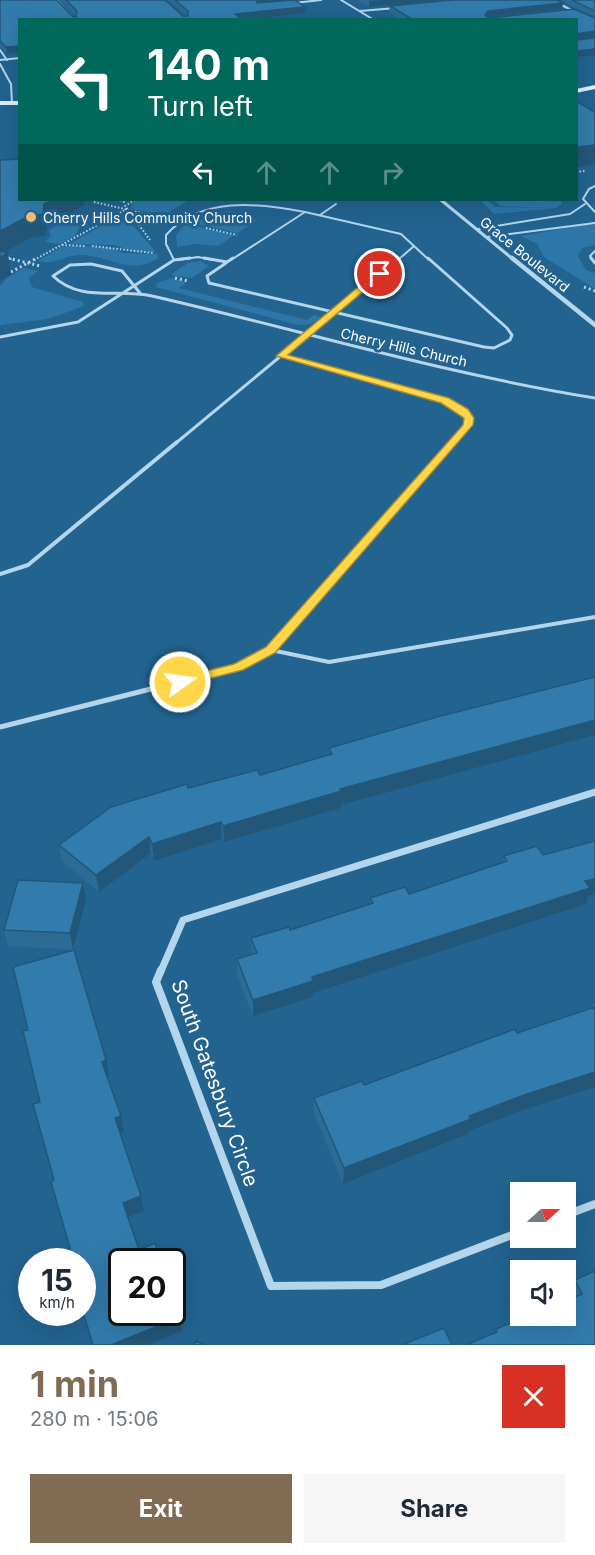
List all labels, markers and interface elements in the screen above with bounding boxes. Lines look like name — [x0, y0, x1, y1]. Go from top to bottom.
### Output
text: 140 m — [147, 39, 270, 90]
icon: left — [48, 42, 126, 120]
text: Turn left — [147, 90, 253, 123]
icon: left — [187, 156, 220, 189]
icon: ahead — [250, 156, 283, 189]
icon: ahead — [313, 156, 346, 189]
icon: right — [376, 156, 409, 189]
place label: Cherry Hills Community Church — [43, 209, 252, 226]
marker: Cherry Hills Community Church — [24, 210, 38, 224]
street label: Grace Boulevard — [477, 213, 573, 295]
pin — [354, 248, 405, 299]
icon: arrive — [363, 257, 396, 290]
street label: Cherry Hills Church — [339, 324, 469, 370]
position arrow — [148, 650, 212, 714]
street label: South Gatesbury Circle — [166, 976, 264, 1190]
north arrow — [510, 1182, 576, 1248]
map controls — [510, 1182, 576, 1326]
speed limit sign: 20 — [108, 1248, 186, 1326]
button: sound — [510, 1260, 576, 1326]
text: 15 — [41, 1262, 73, 1298]
text: km/h — [39, 1293, 75, 1312]
text: 1 min — [30, 1362, 119, 1406]
button: close — [502, 1365, 565, 1428]
text: 280 m · 15:06 — [30, 1407, 158, 1431]
button: Exit — [30, 1474, 292, 1543]
button: Share — [304, 1474, 565, 1543]

